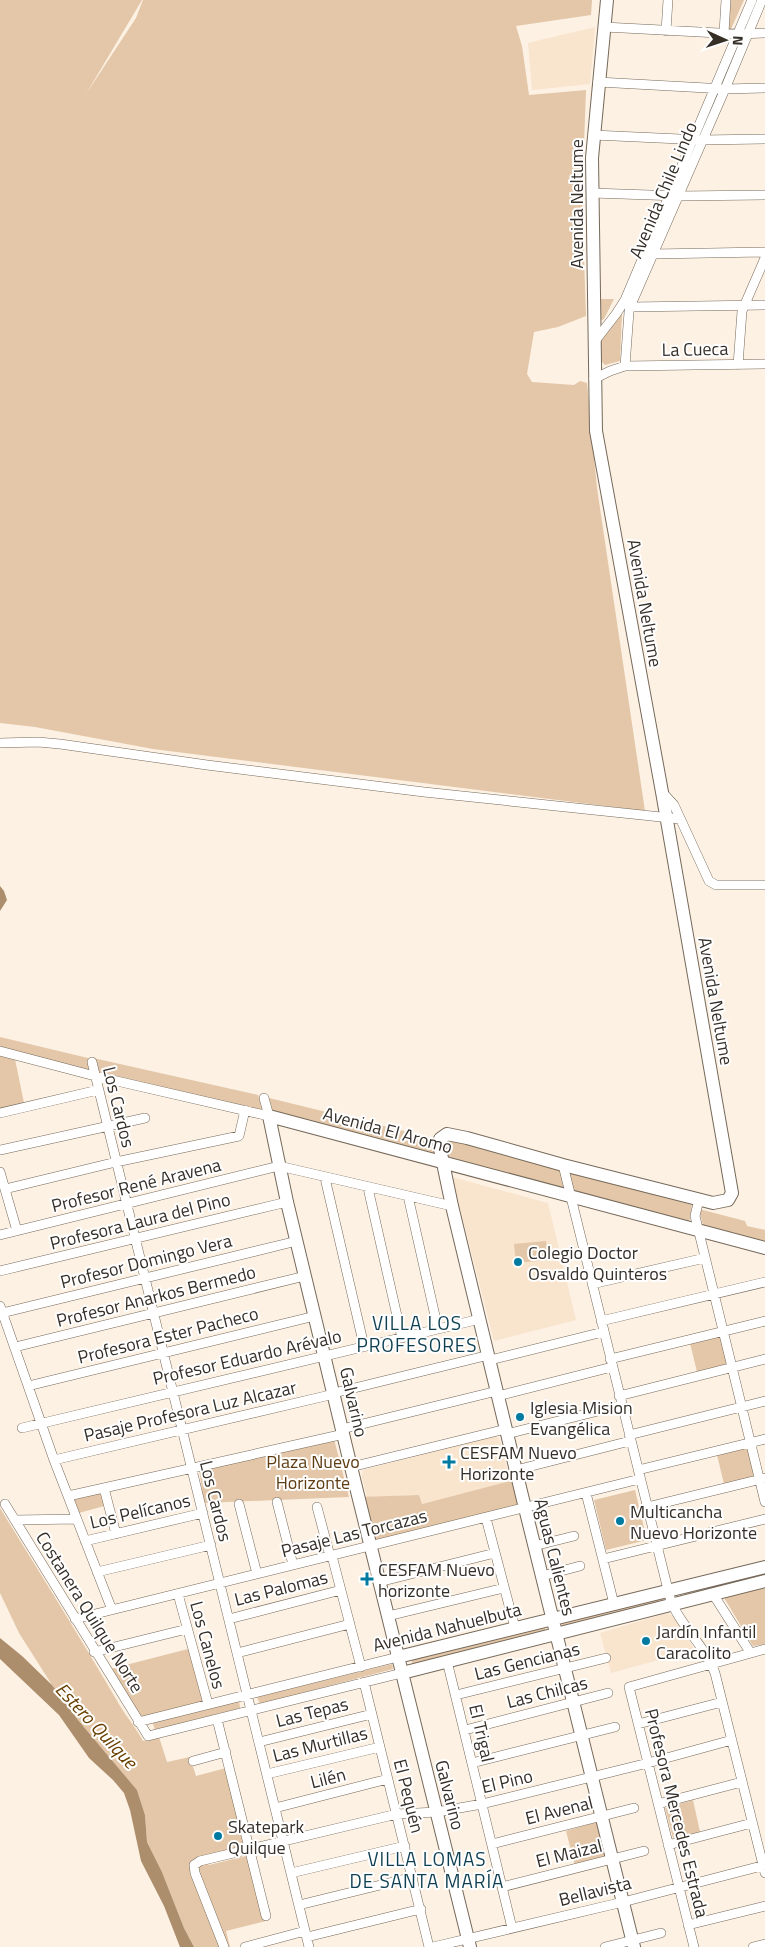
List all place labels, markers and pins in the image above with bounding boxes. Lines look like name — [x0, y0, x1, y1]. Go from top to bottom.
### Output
place label: Colegio Doctor Osvaldo Quinteros — [528, 1239, 667, 1287]
marker: Colegio Doctor Osvaldo Quinteros — [512, 1256, 524, 1268]
place label: Iglesia Mision Evangélica — [530, 1394, 633, 1442]
marker: Iglesia Mision Evangélica — [514, 1411, 526, 1423]
place label: CESFAM Nuevo Horizonte — [460, 1439, 577, 1487]
marker: CESFAM Nuevo Horizonte — [442, 1455, 456, 1469]
place label: Multicancha Nuevo Horizonte — [630, 1498, 757, 1546]
marker: Multicancha Nuevo Horizonte — [614, 1515, 626, 1527]
place label: CESFAM Nuevo horizonte — [378, 1556, 495, 1604]
marker: CESFAM Nuevo horizonte — [360, 1572, 374, 1586]
place label: Jardín Infantil Caracolito — [656, 1618, 756, 1666]
marker: Jardín Infantil Caracolito — [640, 1635, 652, 1647]
place label: Skatepark Quilque — [228, 1813, 304, 1861]
marker: Skatepark Quilque — [212, 1830, 224, 1842]

